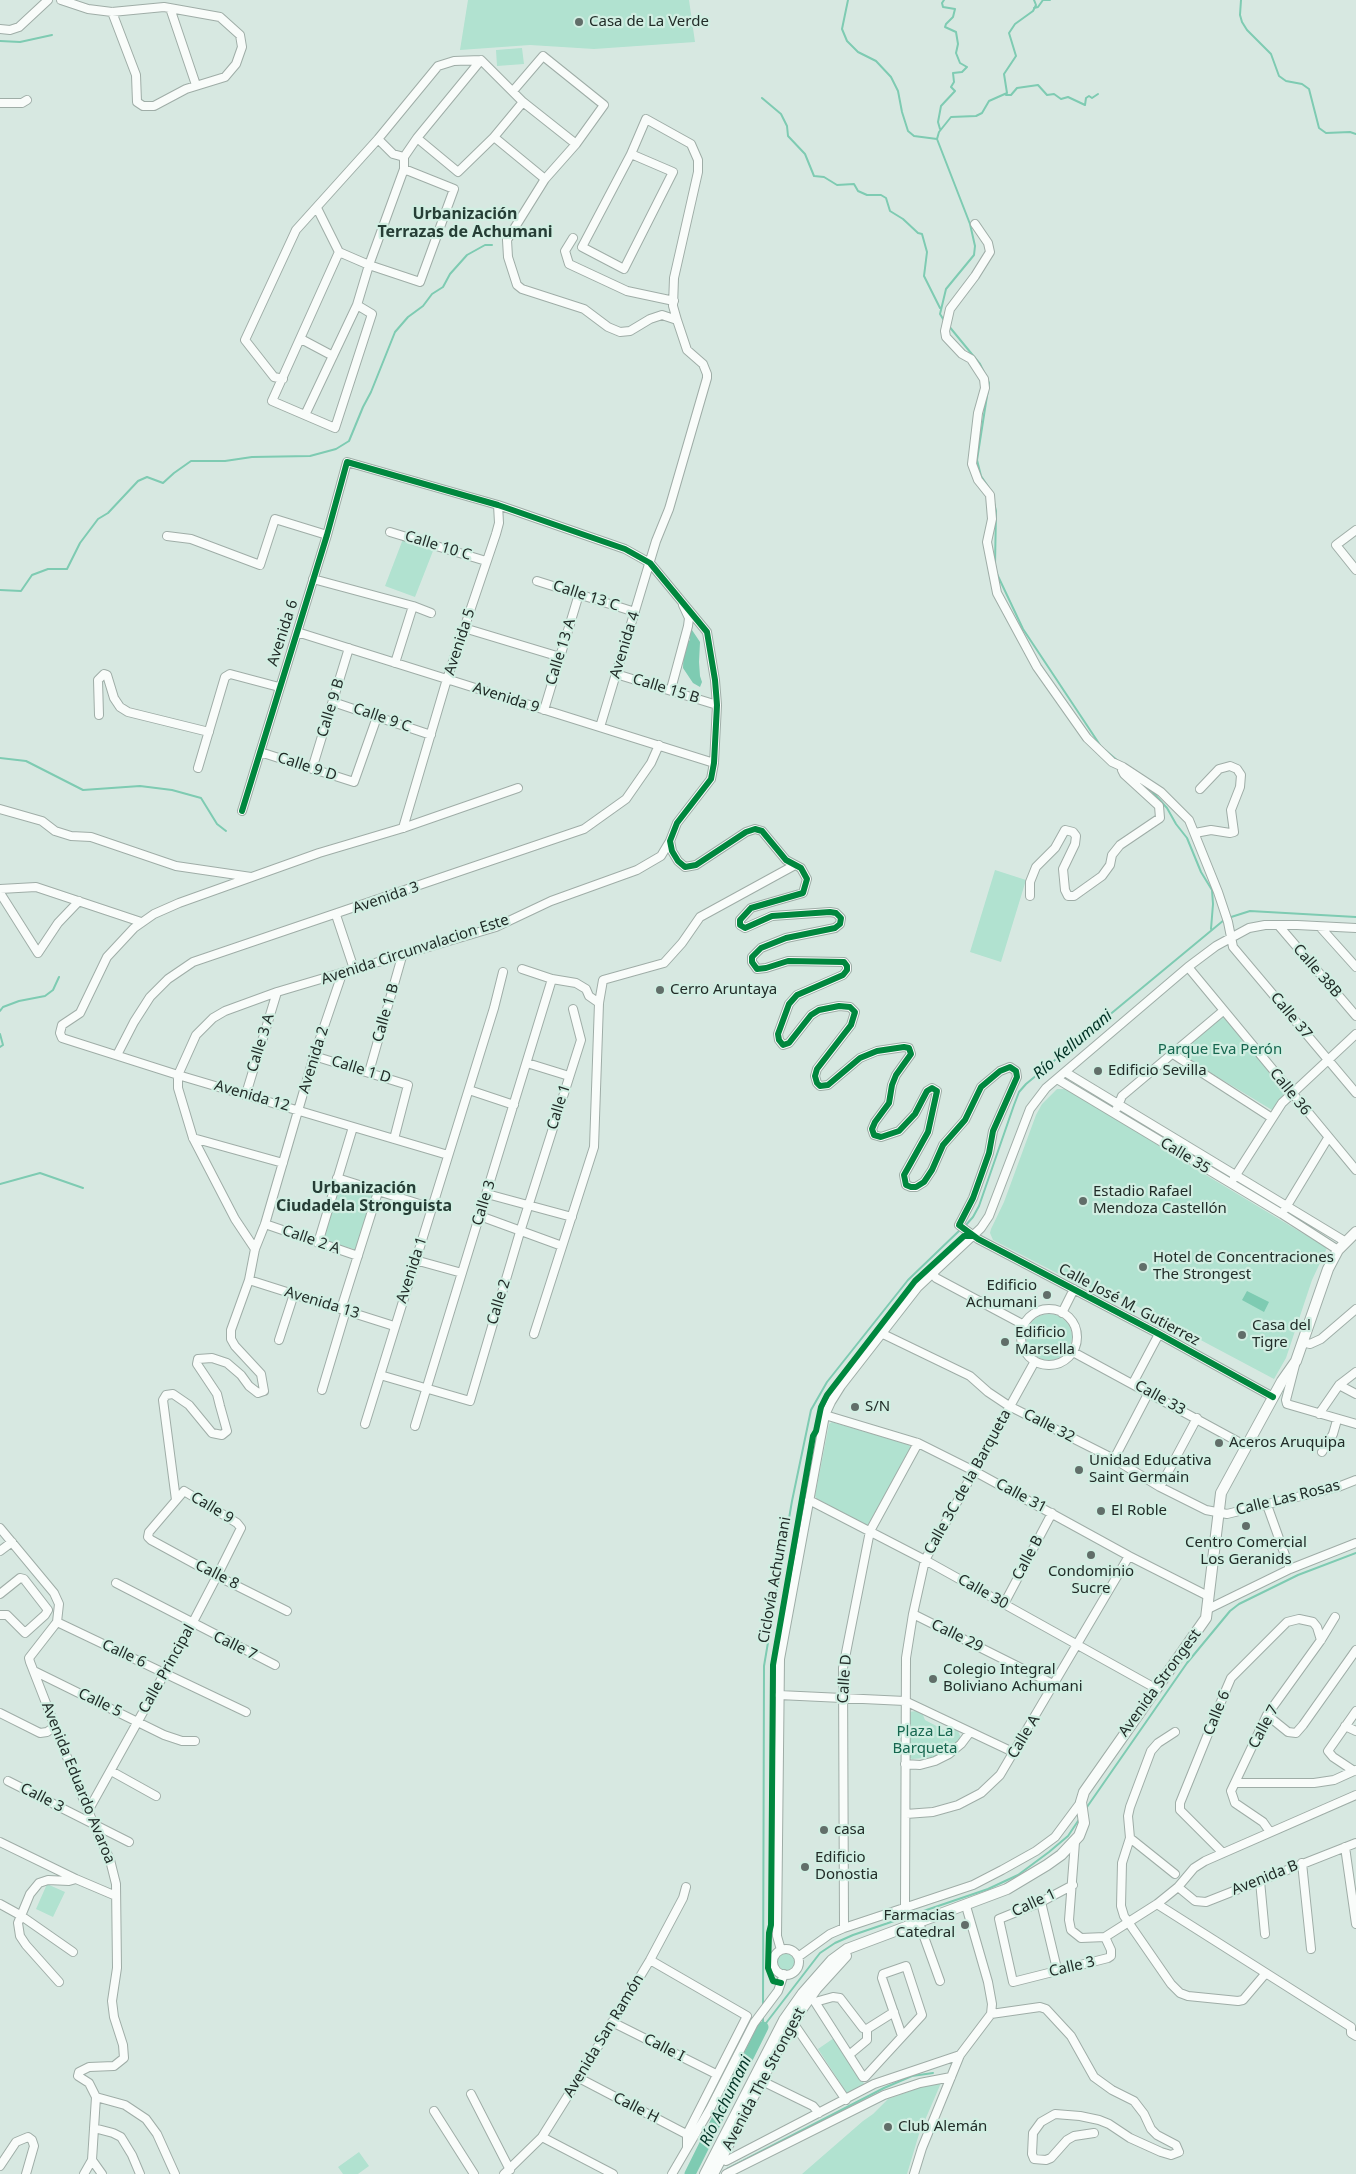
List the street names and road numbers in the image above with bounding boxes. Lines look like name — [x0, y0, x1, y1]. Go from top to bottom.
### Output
street label: Calle 10 C — [403, 527, 473, 565]
street label: Calle 13 C — [551, 577, 621, 615]
street label: Avenida 6 — [264, 597, 302, 669]
street label: Avenida 5 — [441, 606, 479, 678]
street label: Avenida 4 — [606, 609, 644, 681]
street label: Calle 13 A — [542, 617, 580, 687]
street label: Calle 15 B — [630, 670, 702, 708]
street label: Calle 9 B — [314, 677, 348, 739]
street label: Avenida 9 — [470, 679, 542, 717]
street label: Calle 9 C — [351, 700, 413, 736]
street label: Calle 9 D — [275, 749, 339, 785]
street label: Avenida 3 — [350, 878, 422, 918]
street label: Avenida Circunvalacion Este — [319, 911, 511, 989]
street label: Calle 38B — [1289, 941, 1345, 1001]
street label: Calle 1 B — [369, 982, 403, 1044]
street label: Calle 37 — [1266, 989, 1316, 1043]
street label: Calle 3 A — [244, 1012, 278, 1074]
street label: Avenida 2 — [295, 1024, 333, 1096]
street label: Calle 1 D — [329, 1052, 393, 1088]
street label: Calle 36 — [1266, 1065, 1314, 1119]
street label: Avenida 12 — [212, 1077, 292, 1115]
street label: Calle 1 — [544, 1082, 574, 1132]
street label: Calle 35 — [1157, 1134, 1213, 1178]
street label: Calle 3 — [469, 1178, 499, 1228]
street label: Calle 2 A — [280, 1222, 342, 1258]
street label: Avenida 1 — [393, 1234, 431, 1306]
street label: Calle José M. Gutierrez — [1055, 1260, 1203, 1350]
street label: Calle 2 — [484, 1277, 514, 1327]
street label: Avenida 13 — [282, 1283, 362, 1323]
street label: Calle 33 — [1132, 1377, 1188, 1419]
street label: Calle 32 — [1020, 1405, 1078, 1447]
street label: Calle 3C de la Barqueta — [921, 1407, 1015, 1557]
street label: Calle 31 — [992, 1475, 1050, 1517]
street label: Calle Las Rosas — [1234, 1476, 1342, 1520]
street label: Calle 9 — [187, 1488, 237, 1528]
street label: Ciclovía Achumani — [755, 1515, 795, 1645]
street label: Calle B — [1009, 1533, 1047, 1583]
street label: Calle 8 — [192, 1556, 242, 1594]
street label: Calle 30 — [955, 1571, 1011, 1613]
street label: Calle 29 — [928, 1616, 986, 1656]
street label: Calle Principal — [135, 1621, 199, 1717]
street label: Avenida Strongest — [1115, 1626, 1205, 1740]
street label: Calle 7 — [210, 1628, 260, 1664]
street label: Calle 6 — [99, 1636, 149, 1672]
street label: Calle D — [834, 1654, 856, 1704]
street label: Calle 5 — [75, 1685, 125, 1721]
street label: Calle 6 — [1200, 1688, 1234, 1738]
street label: Avenida Eduardo Avaroa — [37, 1700, 119, 1866]
street label: Calle 7 — [1245, 1702, 1283, 1752]
street label: Calle A — [1004, 1712, 1044, 1762]
street label: Calle 3 — [17, 1779, 67, 1817]
street label: Avenida B — [1229, 1857, 1301, 1899]
street label: Calle 1 — [1009, 1885, 1059, 1921]
street label: Calle 3 — [1047, 1953, 1097, 1981]
street label: Avenida San Ramón — [560, 1971, 648, 2101]
street label: Avenida The Strongest — [719, 2005, 809, 2153]
street label: Calle I — [641, 2030, 687, 2066]
street label: Calle H — [610, 2089, 662, 2127]

